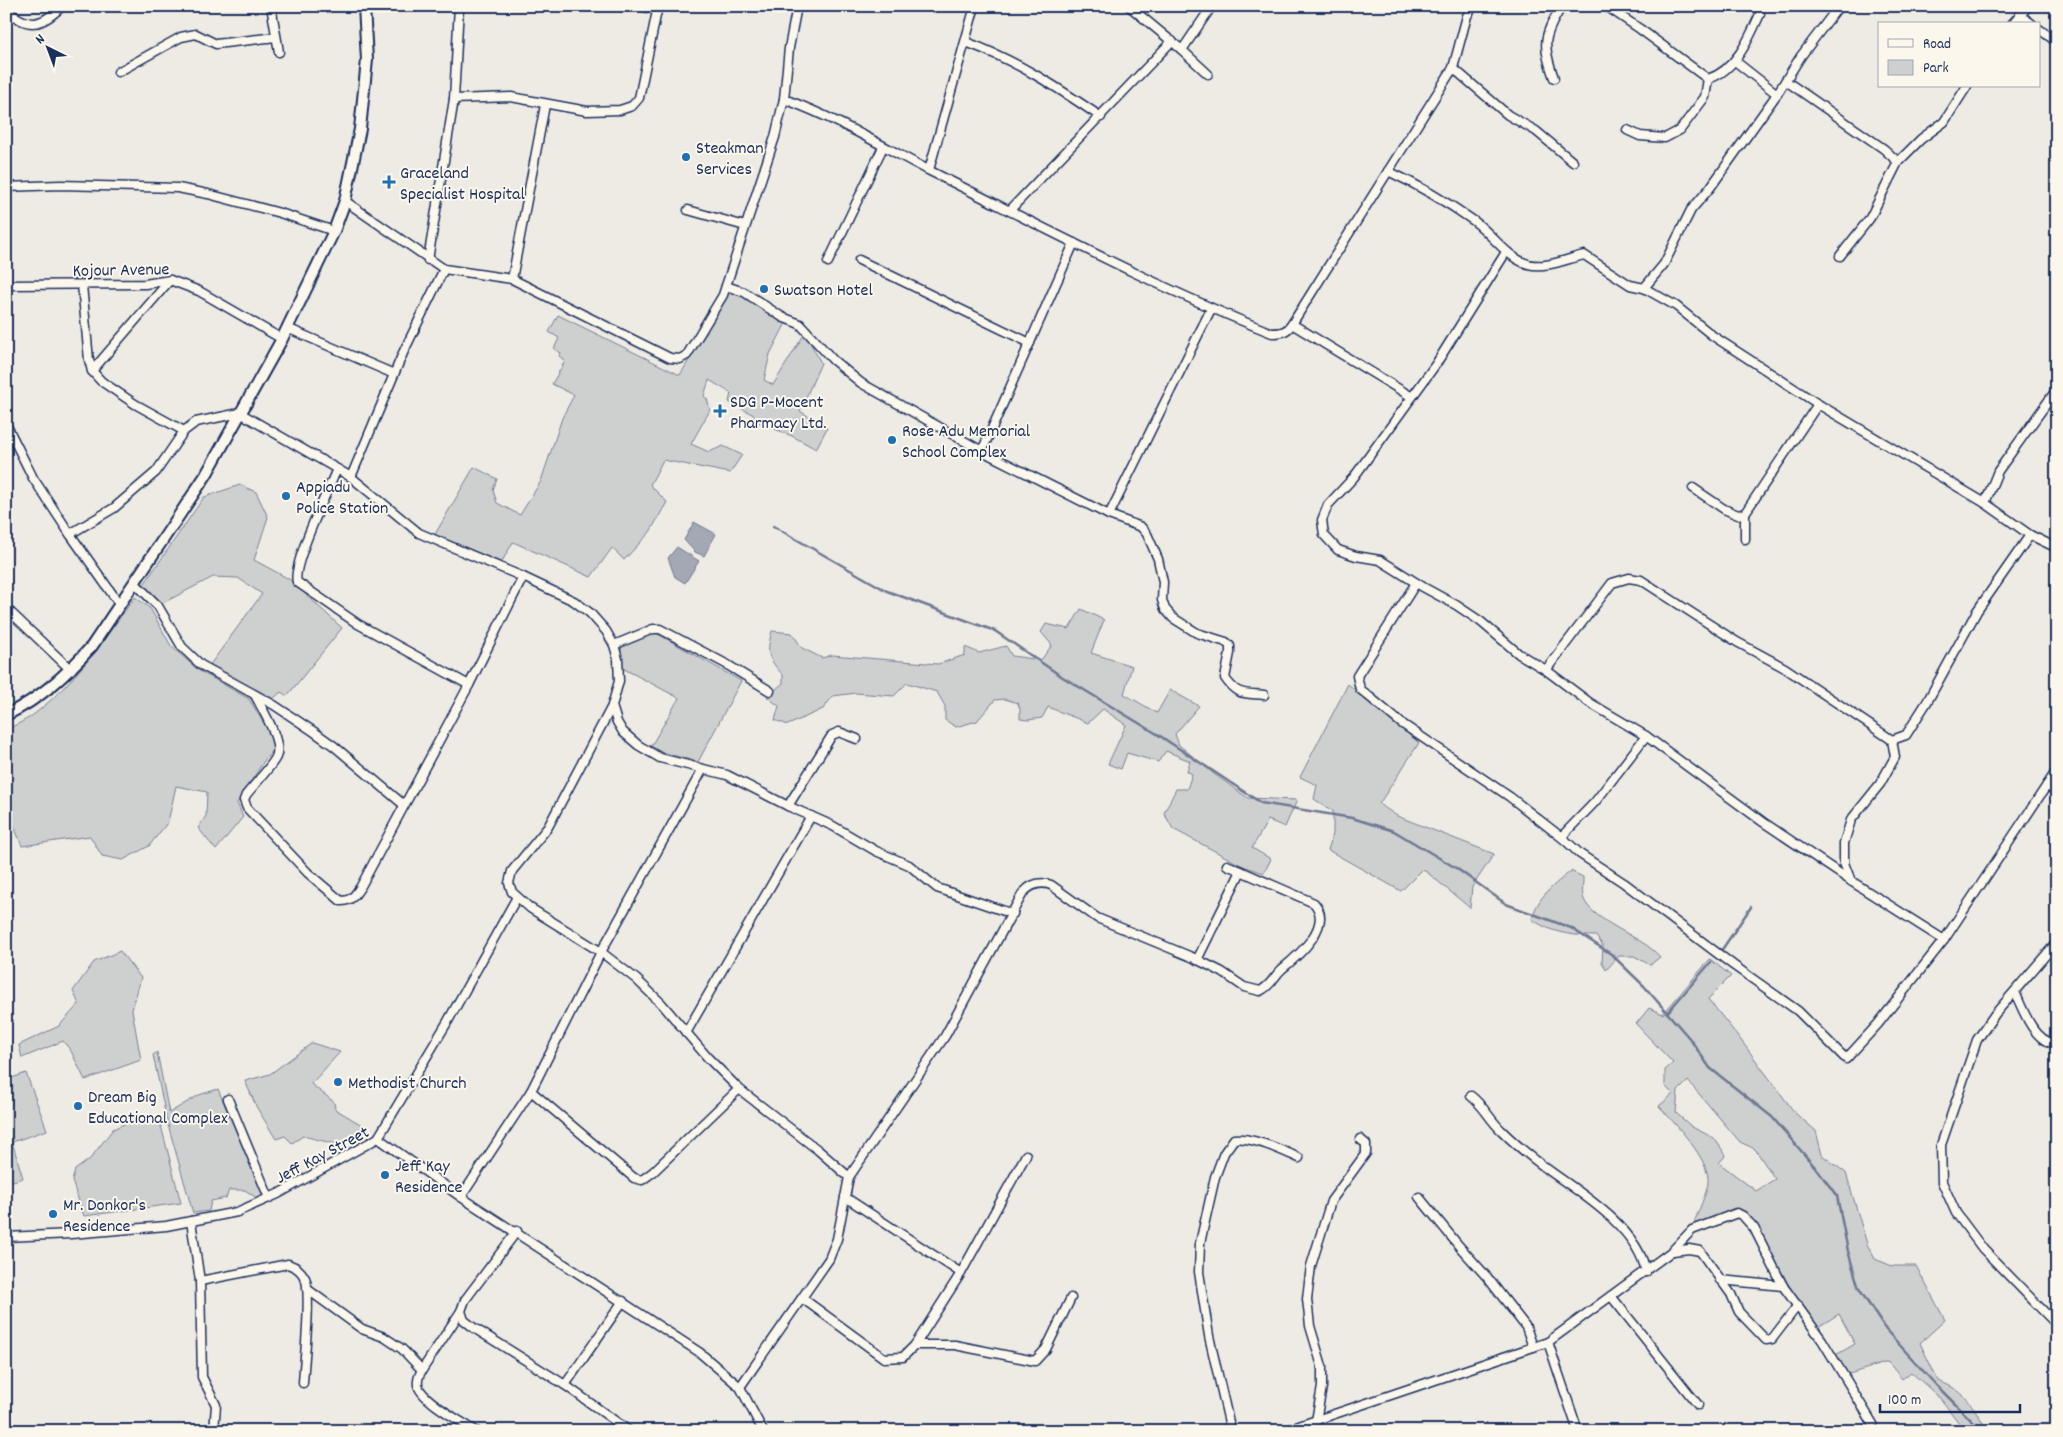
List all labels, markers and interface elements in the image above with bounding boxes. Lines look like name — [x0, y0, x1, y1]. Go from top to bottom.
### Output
north arrow — [22, 22, 72, 72]
legend — [1878, 22, 2040, 88]
text: N — [31, 30, 50, 50]
text: Road — [1923, 34, 1951, 56]
text: Park — [1923, 58, 1949, 80]
place label: Steakman Services — [696, 137, 763, 183]
marker: Steakman Services — [680, 151, 692, 163]
place label: Graceland Specialist Hospital — [400, 162, 526, 208]
marker: Graceland Specialist Hospital — [382, 175, 396, 189]
street label: Kojour Avenue — [72, 258, 170, 285]
place label: Swatson Hotel — [774, 279, 873, 304]
marker: Swatson Hotel — [758, 283, 770, 295]
place label: SDG P-Mocent Pharmacy Ltd. — [730, 391, 826, 437]
marker: SDG P-Mocent Pharmacy Ltd. — [714, 405, 726, 417]
place label: Rose Adu Memorial School Complex — [902, 420, 1031, 466]
marker: Rose Adu Memorial School Complex — [886, 434, 898, 446]
place label: Appiadu Police Station — [296, 476, 388, 522]
marker: Appiadu Police Station — [280, 490, 292, 502]
place label: Methodist Church — [348, 1072, 467, 1097]
marker: Methodist Church — [332, 1076, 344, 1088]
place label: Dream Big Educational Complex — [88, 1086, 228, 1132]
marker: Dream Big Educational Complex — [72, 1100, 84, 1112]
street label: Jeff Kay Street — [272, 1121, 375, 1191]
place label: Jeff Kay Residence — [395, 1155, 462, 1201]
marker: Jeff Kay Residence — [379, 1169, 391, 1181]
place label: Mr. Donkor's Residence — [63, 1194, 146, 1240]
marker: Mr. Donkor's Residence — [47, 1208, 59, 1220]
scale bar — [1880, 1382, 2020, 1414]
text: 100 m — [1888, 1390, 1921, 1412]

